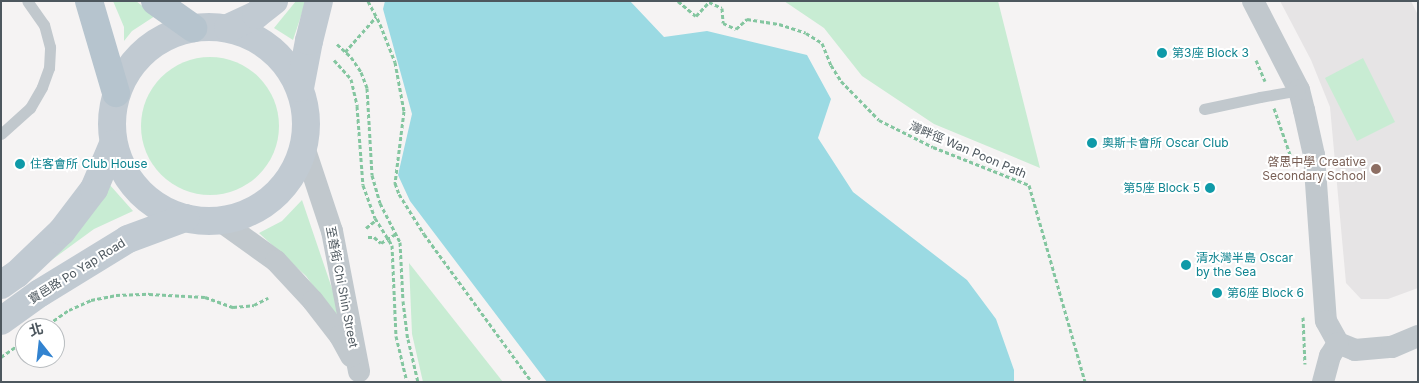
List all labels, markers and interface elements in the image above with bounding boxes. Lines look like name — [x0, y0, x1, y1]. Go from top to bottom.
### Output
place label: 第3座 Block 3 — [1172, 46, 1249, 60]
marker: 第3座 Block 3 — [1156, 47, 1168, 59]
street label: 灣畔徑 Wan Poon Path — [907, 119, 1029, 181]
place label: 奧斯卡會所 Oscar Club — [1102, 136, 1229, 150]
marker: 奧斯卡會所 Oscar Club — [1086, 137, 1098, 149]
place label: 啓思中學 Creative Secondary School — [1262, 155, 1366, 183]
place label: 住客會所 Club House — [30, 157, 147, 171]
marker: 住客會所 Club House — [14, 158, 26, 170]
marker: 啓思中學 Creative Secondary School — [1370, 163, 1382, 175]
place label: 第5座 Block 5 — [1123, 181, 1200, 195]
marker: 第5座 Block 5 — [1204, 182, 1216, 194]
street label: 至善街 Chi Shin Street — [323, 225, 361, 349]
street label: 寶邑路 Po Yap Road — [26, 235, 128, 307]
place label: 清水灣半島 Oscar by the Sea — [1196, 251, 1293, 279]
marker: 清水灣半島 Oscar by the Sea — [1180, 259, 1192, 271]
place label: 第6座 Block 6 — [1227, 286, 1304, 300]
marker: 第6座 Block 6 — [1211, 287, 1223, 299]
north arrow — [15, 318, 65, 368]
text: 北 — [27, 319, 45, 339]

